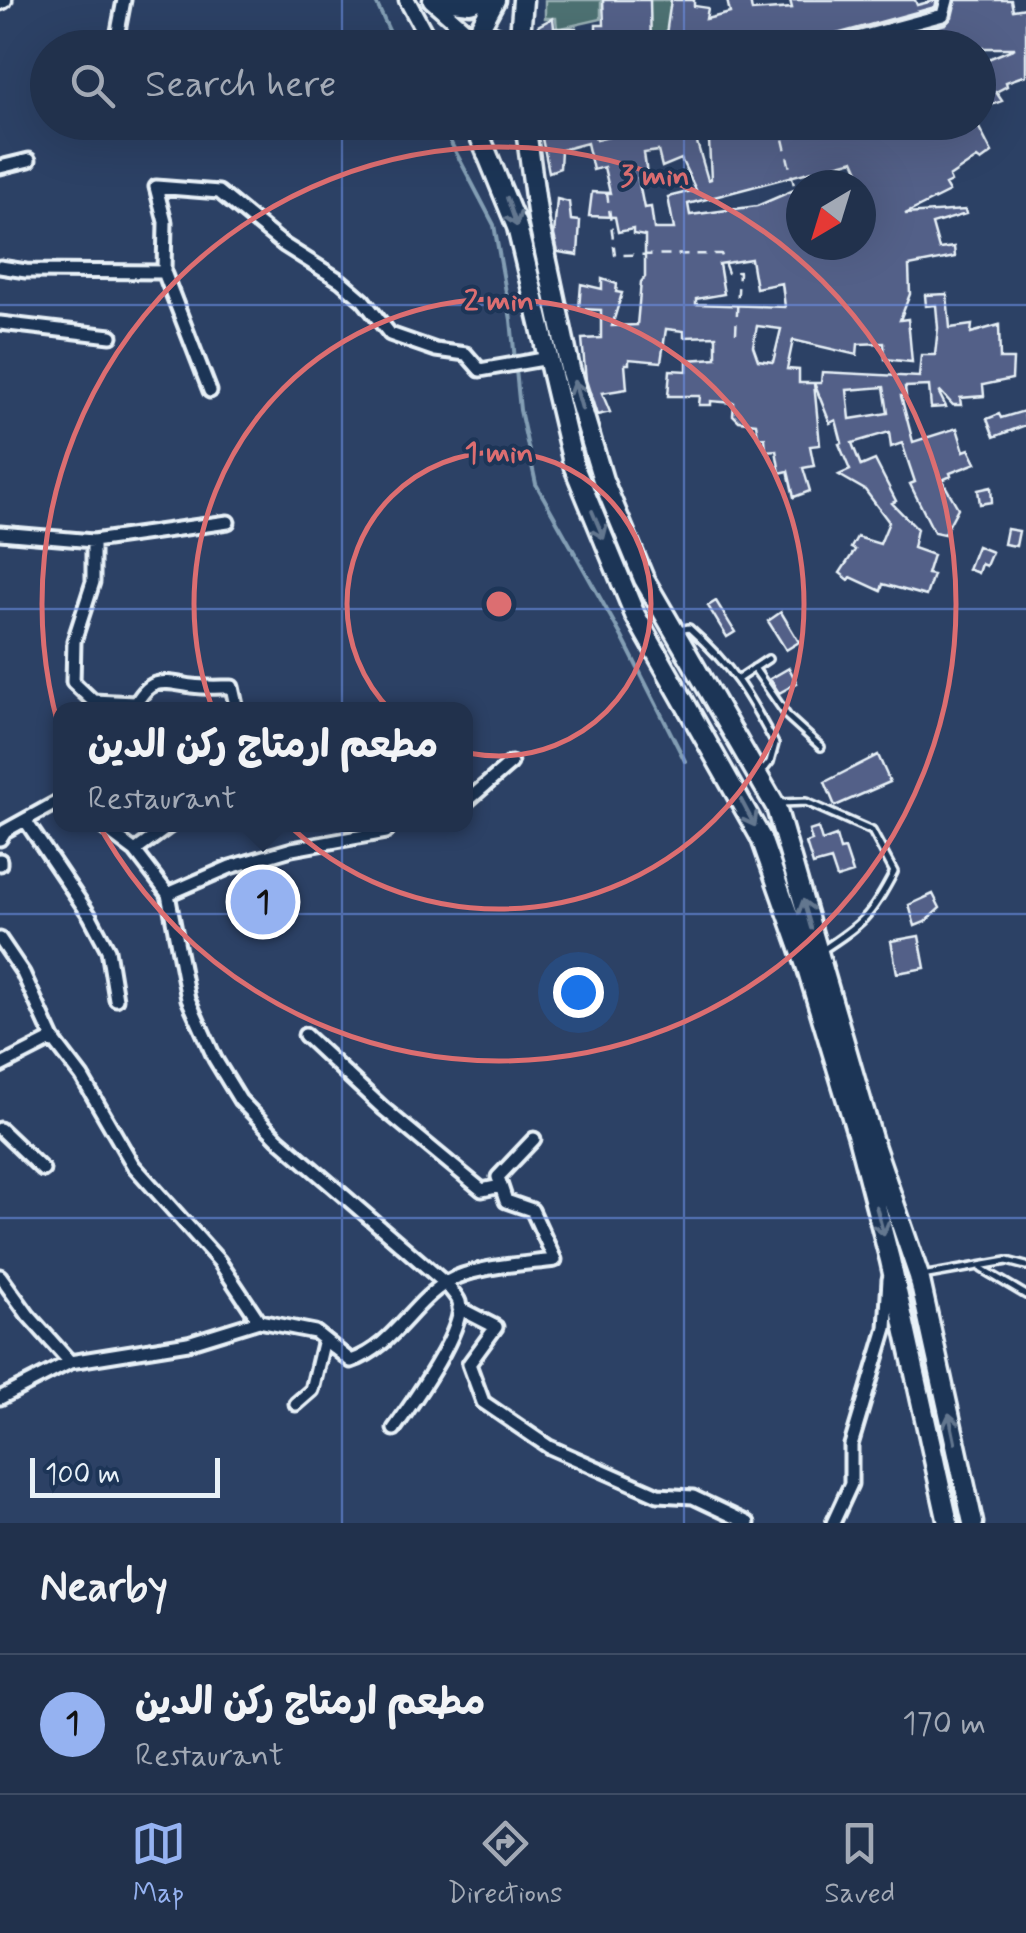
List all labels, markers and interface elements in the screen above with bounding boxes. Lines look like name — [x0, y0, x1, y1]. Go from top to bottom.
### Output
search box — [30, 30, 996, 140]
icon: search — [65, 58, 120, 113]
text: Search here — [145, 61, 336, 110]
text: 3 min — [620, 157, 690, 196]
north arrow — [786, 170, 876, 260]
one-way arrow — [504, 196, 522, 228]
text: 2 min — [464, 282, 534, 321]
one-way arrow — [568, 380, 586, 411]
text: 1 min — [464, 434, 534, 473]
one-way arrow — [590, 509, 608, 540]
centre of rings — [481, 586, 517, 622]
popup — [53, 702, 473, 832]
text: مطعم ارمتاج ركن الدين — [88, 722, 438, 771]
text: Restaurant — [88, 778, 237, 820]
one-way arrow — [739, 797, 758, 827]
pin: 1 — [230, 864, 296, 940]
one-way arrow — [797, 898, 815, 930]
your location — [553, 967, 604, 1018]
one-way arrow — [872, 1205, 891, 1236]
one-way arrow — [942, 1413, 961, 1445]
scale bar — [30, 1453, 220, 1498]
text: 100 m — [45, 1457, 120, 1494]
text: Nearby — [40, 1561, 168, 1616]
text: مطعم ارمتاج ركن الدين — [135, 1679, 485, 1728]
text: 1 — [65, 1703, 80, 1745]
text: 170 m — [902, 1703, 986, 1745]
text: Restaurant — [135, 1735, 284, 1777]
tab: Map — [131, 1816, 186, 1913]
tab: Directions — [448, 1816, 563, 1913]
tab: Saved — [824, 1816, 895, 1913]

